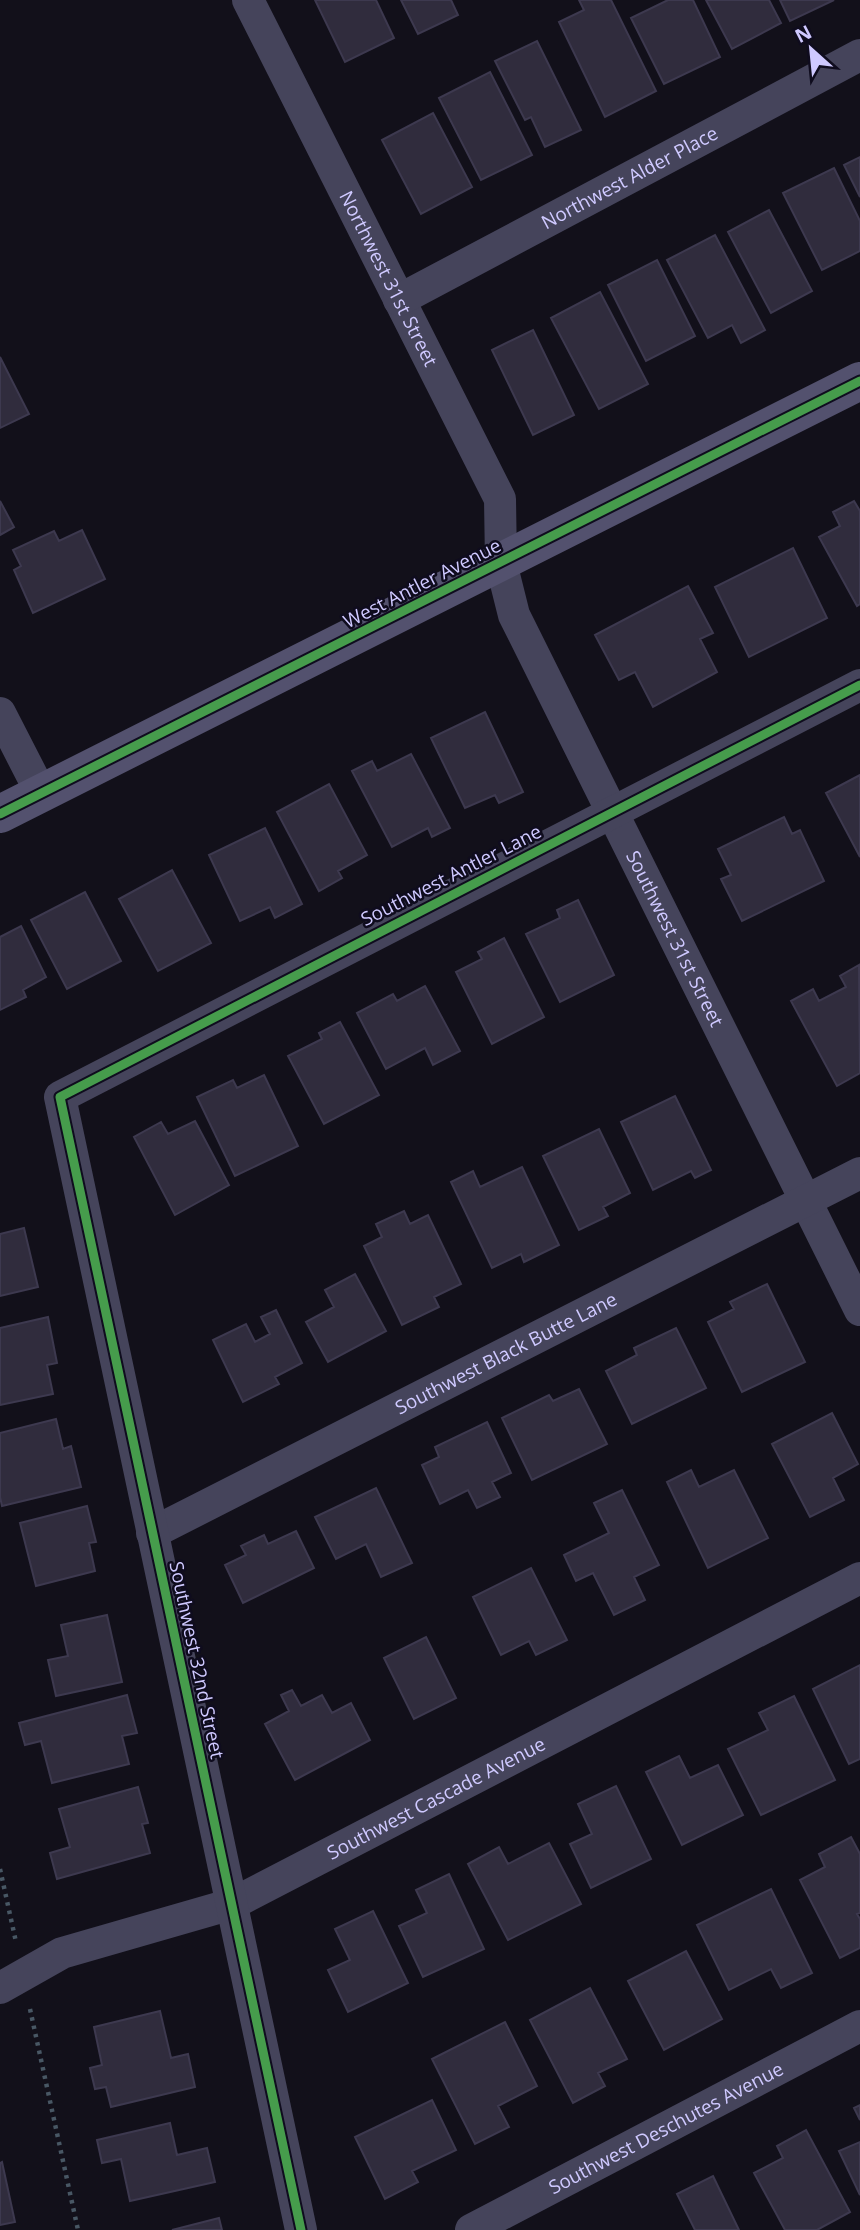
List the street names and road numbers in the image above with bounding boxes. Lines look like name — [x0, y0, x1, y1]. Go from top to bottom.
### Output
street label: Northwest Alder Place — [537, 120, 722, 235]
street label: Northwest 31st Street — [333, 186, 444, 371]
street label: West Antler Avenue — [339, 532, 505, 634]
street label: Southwest Antler Lane — [356, 818, 546, 932]
street label: Southwest 31st Street — [620, 846, 730, 1031]
street label: Southwest Black Butte Lane — [390, 1286, 621, 1420]
street label: Southwest 32nd Street — [163, 1559, 231, 1761]
street label: Southwest Cascade Avenue — [322, 1731, 550, 1866]
street label: Southwest Deschutes Avenue — [544, 2056, 788, 2200]

